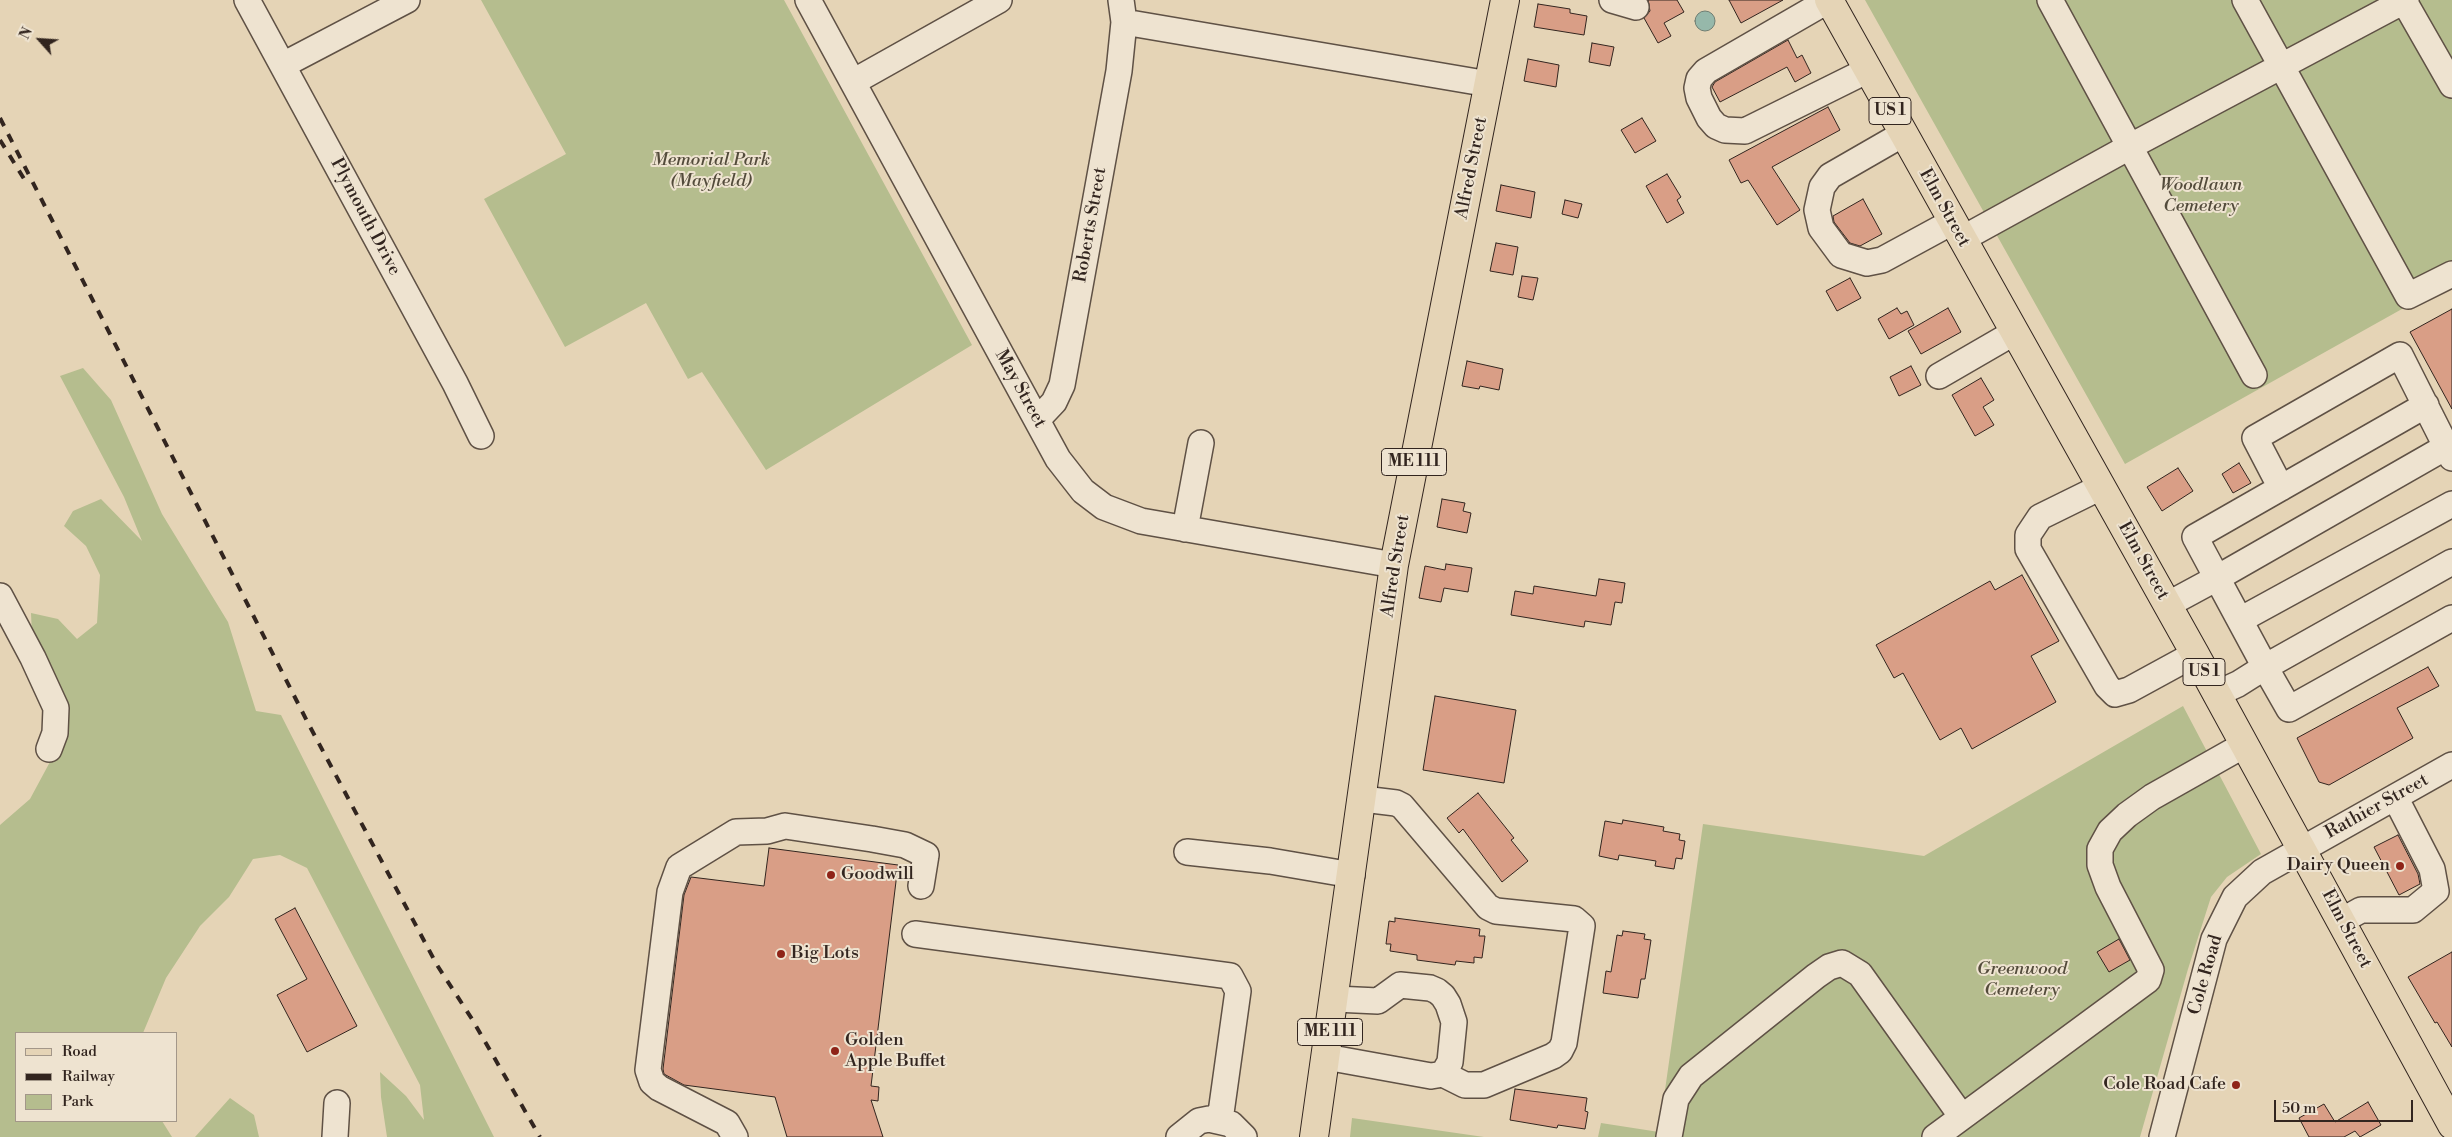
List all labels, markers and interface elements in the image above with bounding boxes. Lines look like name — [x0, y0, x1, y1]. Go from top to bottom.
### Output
north arrow — [15, 15, 65, 65]
text: N — [16, 25, 37, 42]
road number: US 1 — [1869, 98, 1911, 124]
street label: Alfred Street — [1452, 115, 1492, 221]
park label: Memorial Park (Mayfield) — [652, 150, 770, 192]
street label: Plymouth Drive — [325, 155, 405, 279]
street label: Elm Street — [1914, 165, 1974, 251]
street label: Roberts Street — [1070, 166, 1112, 284]
park label: Woodlawn Cemetery — [2160, 175, 2242, 218]
street label: May Street — [990, 346, 1050, 432]
road number: ME 111 — [1382, 448, 1446, 476]
street label: Alfred Street — [1377, 513, 1415, 619]
street label: Elm Street — [2113, 518, 2173, 604]
road number: US 1 — [2183, 659, 2225, 686]
street label: Rathier Street — [2322, 770, 2432, 844]
place label: Dairy Queen — [2287, 855, 2390, 877]
marker: Dairy Queen — [2394, 860, 2406, 872]
place label: Goodwill — [841, 864, 914, 886]
marker: Goodwill — [825, 869, 837, 881]
street label: Elm Street — [2316, 886, 2376, 972]
street label: Cole Road — [2184, 932, 2228, 1018]
place label: Big Lots — [791, 943, 859, 965]
marker: Big Lots — [775, 948, 787, 960]
park label: Greenwood Cemetery — [1977, 959, 2067, 1002]
road number: ME 111 — [1298, 1019, 1362, 1046]
place label: Golden Apple Buffet — [845, 1030, 946, 1072]
legend — [15, 1032, 178, 1122]
text: Road — [62, 1042, 97, 1061]
marker: Golden Apple Buffet — [829, 1045, 841, 1057]
text: Railway — [62, 1067, 115, 1086]
place label: Cole Road Cafe — [2103, 1074, 2226, 1096]
marker: Cole Road Cafe — [2230, 1079, 2242, 1091]
scale bar — [2277, 1090, 2416, 1122]
text: Park — [62, 1092, 93, 1111]
text: 50 m — [2282, 1099, 2316, 1118]

